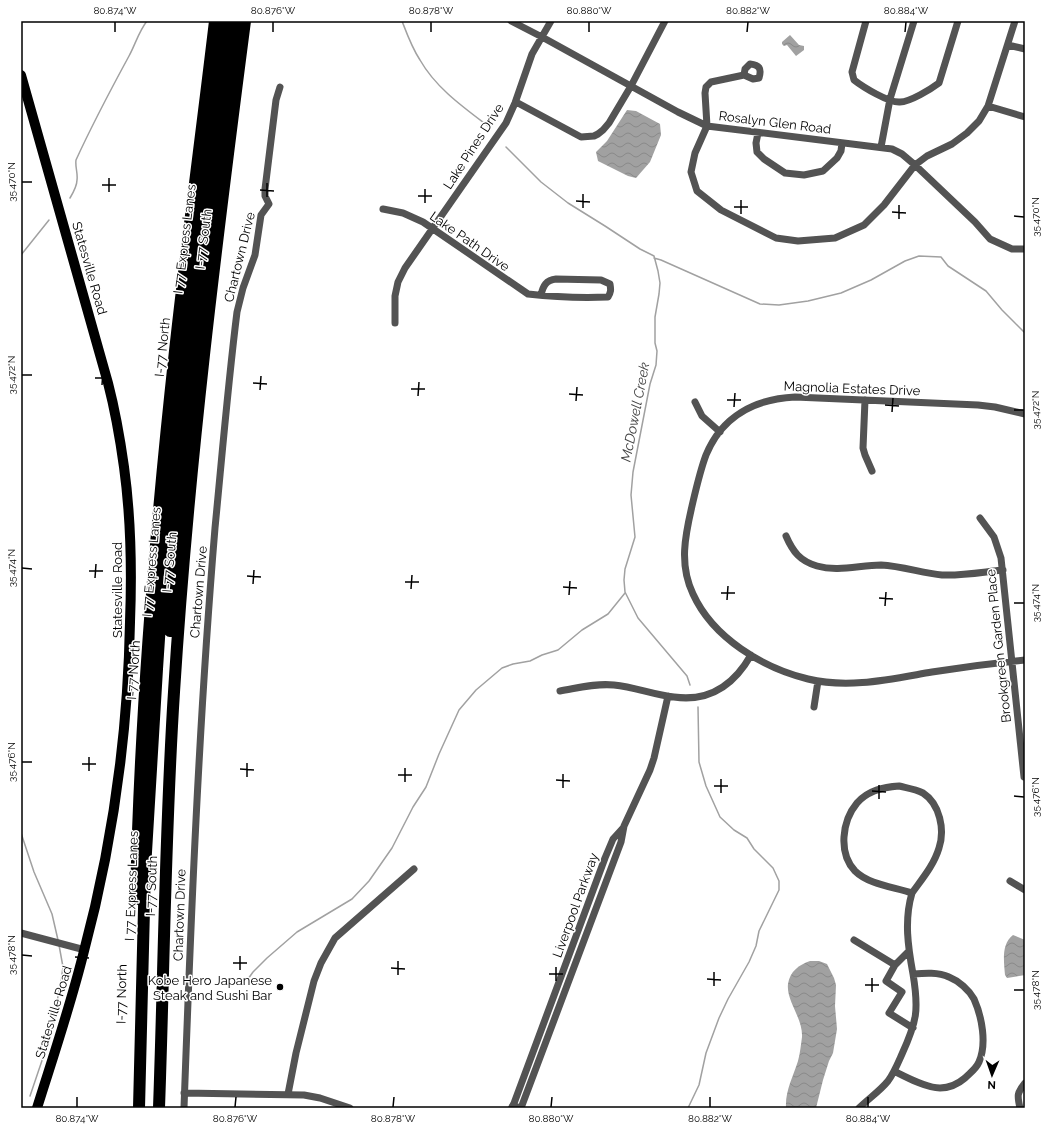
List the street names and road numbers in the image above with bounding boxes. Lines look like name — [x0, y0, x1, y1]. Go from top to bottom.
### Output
street label: Lake Pines Drive — [440, 100, 507, 192]
street label: Rosalyn Glen Road — [718, 108, 832, 137]
street label: I 77 Express Lanes — [170, 183, 199, 295]
street label: I-77 South — [192, 208, 215, 270]
street label: Lake Path Drive — [427, 208, 513, 275]
street label: Chartown Drive — [221, 210, 258, 304]
street label: Statesville Road — [69, 220, 110, 316]
street label: I-77 North — [152, 317, 173, 377]
street label: Magnolia Estates Drive — [783, 379, 921, 398]
street label: I 77 Express Lanes — [139, 506, 164, 618]
street label: I-77 South — [159, 531, 180, 593]
street label: Statesville Road — [110, 542, 125, 638]
street label: Chartown Drive — [187, 545, 210, 639]
street label: Brookgreen Garden Place — [983, 568, 1014, 723]
street label: I-77 North — [124, 640, 143, 700]
street label: I 77 Express Lanes — [122, 831, 141, 941]
street label: Liverpool Parkway — [550, 851, 601, 959]
street label: I-77 South — [143, 855, 160, 917]
street label: Chartown Drive — [170, 868, 189, 961]
street label: Statesville Road — [32, 964, 75, 1060]
street label: I-77 North — [113, 964, 130, 1024]

